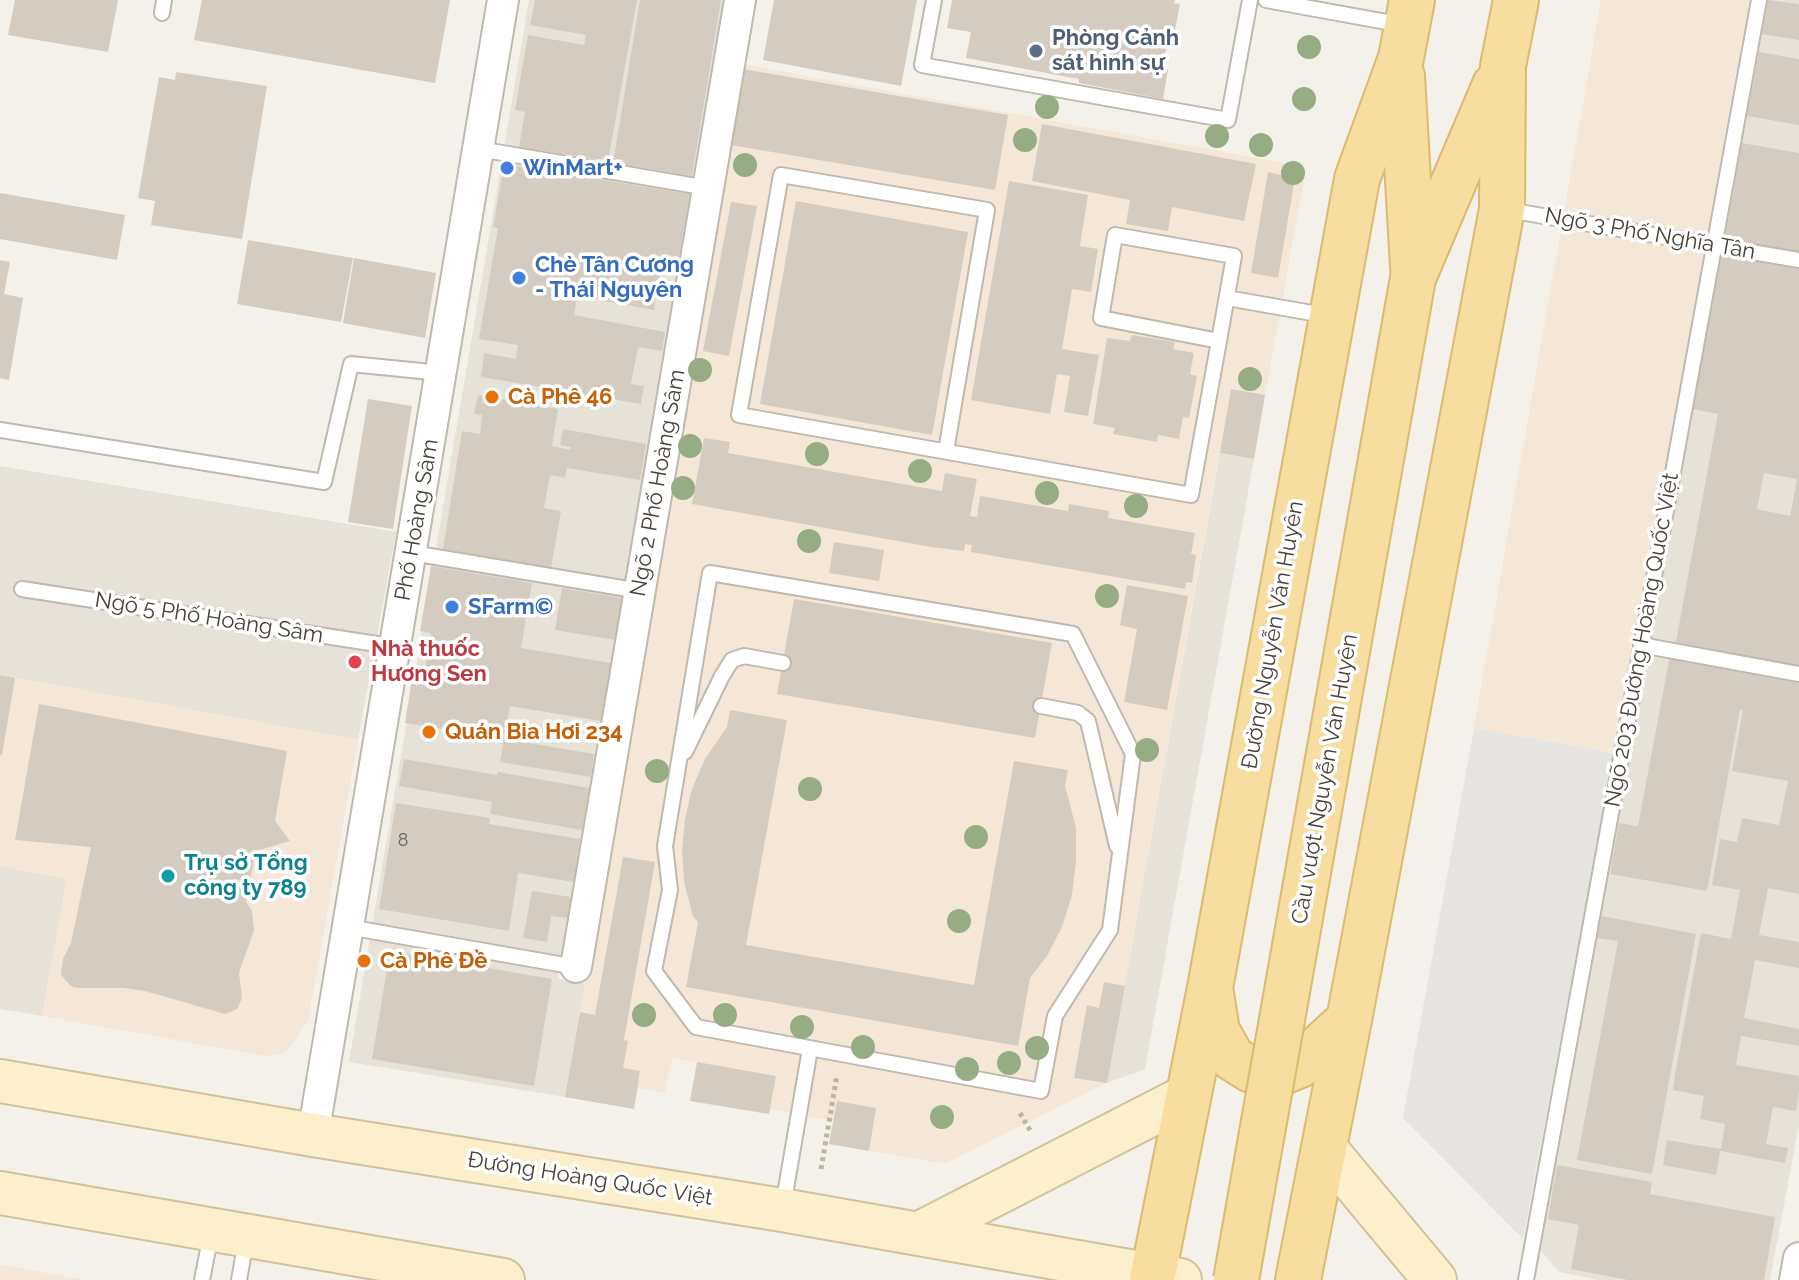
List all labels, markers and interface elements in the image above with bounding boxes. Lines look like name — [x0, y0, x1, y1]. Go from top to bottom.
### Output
place label: Phòng Cảnh sát hình sự — [1052, 25, 1179, 76]
marker: Phòng Cảnh sát hình sự — [1027, 42, 1045, 60]
place label: WinMart+ — [523, 155, 623, 181]
marker: WinMart+ — [498, 159, 516, 177]
street label: Ngõ 3 Phố Nghĩa Tân — [1543, 202, 1757, 266]
place label: Chè Tân Cương - Thái Nguyên — [535, 252, 694, 304]
marker: Chè Tân Cương - Thái Nguyên — [510, 269, 528, 287]
street label: Ngõ 2 Phố Hoàng Sâm — [625, 367, 691, 599]
place label: Cà Phê 46 — [508, 384, 612, 410]
marker: Cà Phê 46 — [483, 388, 501, 406]
street label: Phố Hoàng Sâm — [390, 437, 444, 603]
street label: Ngõ 203 Đường Hoàng Quốc Việt — [1600, 471, 1684, 809]
street label: Đường Nguyễn Văn Huyên — [1236, 499, 1310, 771]
street label: Ngõ 5 Phố Hoàng Sâm — [93, 587, 325, 649]
place label: SFarm© — [468, 594, 553, 620]
marker: SFarm© — [443, 598, 461, 616]
street label: Cầu vượt Nguyễn Văn Huyên — [1286, 632, 1364, 926]
place label: Nhà thuốc Hương Sen — [371, 636, 487, 688]
marker: Nhà thuốc Hương Sen — [346, 653, 364, 671]
place label: Quán Bia Hơi 234 — [445, 719, 623, 745]
marker: Quán Bia Hơi 234 — [420, 723, 438, 741]
house number: 8 — [398, 830, 408, 852]
place label: Trụ sở Tổng công ty 789 — [184, 850, 308, 902]
marker: Trụ sở Tổng công ty 789 — [159, 867, 177, 885]
place label: Cà Phê Đề — [380, 948, 487, 974]
marker: Cà Phê Đề — [355, 952, 373, 970]
street label: Đường Hoàng Quốc Việt — [466, 1147, 714, 1211]

